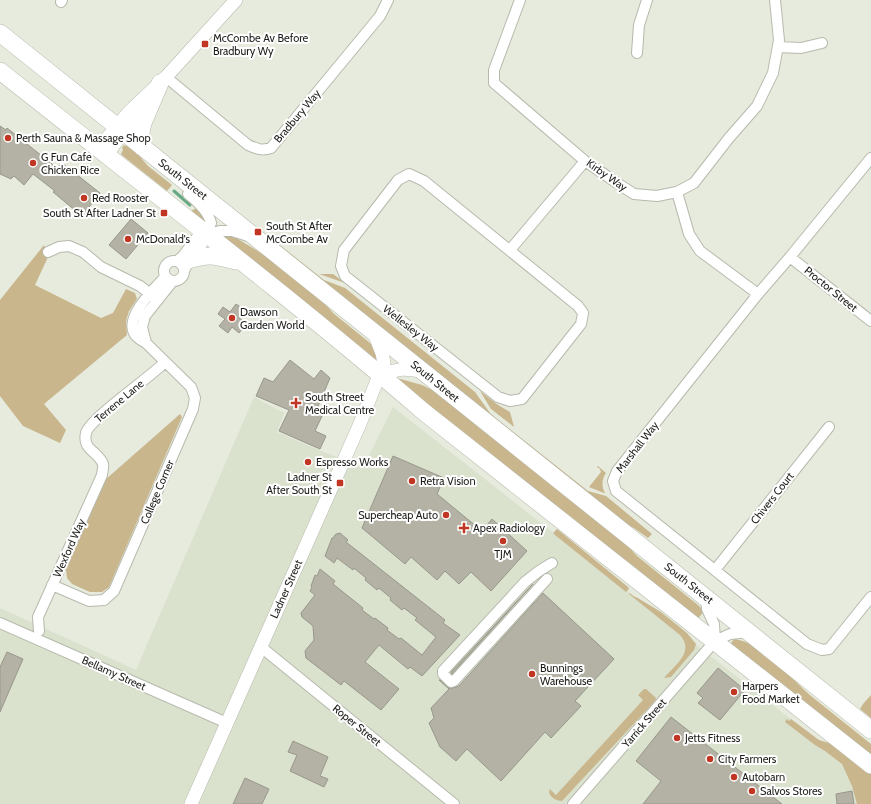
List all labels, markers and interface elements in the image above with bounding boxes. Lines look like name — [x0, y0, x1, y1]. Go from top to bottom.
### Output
place label: McCombe Av Before Bradbury Wy — [213, 31, 309, 58]
marker: McCombe Av Before Bradbury Wy — [200, 39, 210, 49]
street label: Bradbury Way — [271, 86, 324, 145]
place label: Perth Sauna & Massage Shop — [16, 131, 151, 145]
marker: Perth Sauna & Massage Shop — [3, 133, 13, 143]
place label: G Fun Cafe Chicken Rice — [41, 150, 100, 177]
street label: South Street — [156, 155, 211, 203]
street label: Kirby Way — [584, 156, 631, 194]
marker: G Fun Cafe Chicken Rice — [28, 158, 38, 168]
place label: Red Rooster — [92, 191, 149, 205]
marker: Red Rooster — [79, 193, 89, 203]
place label: South St After Ladner St — [43, 206, 156, 220]
marker: South St After Ladner St — [159, 208, 169, 218]
place label: South St After McCombe Av — [266, 219, 332, 246]
marker: South St After McCombe Av — [253, 227, 263, 237]
place label: McDonald's — [136, 232, 191, 246]
marker: McDonald's — [123, 234, 133, 244]
street label: Proctor Street — [802, 263, 861, 315]
street label: Wellesley Way — [380, 302, 442, 355]
place label: Dawson Garden World — [240, 305, 305, 332]
marker: Dawson Garden World — [227, 313, 237, 323]
street label: South Street — [408, 357, 462, 405]
street label: Terrene Lane — [92, 376, 147, 426]
place label: South Street Medical Centre — [305, 390, 375, 417]
marker: South Street Medical Centre — [290, 397, 302, 409]
street label: Marshall Way — [612, 418, 662, 476]
place label: Espresso Works — [316, 455, 389, 469]
street label: College Corner — [137, 457, 177, 526]
marker: Espresso Works — [303, 457, 313, 467]
street label: Chivers Court — [747, 469, 797, 527]
place label: Ladner St After South St — [266, 470, 332, 497]
place label: Retra Vision — [420, 474, 476, 488]
marker: Retra Vision — [407, 476, 417, 486]
marker: Ladner St After South St — [335, 478, 345, 488]
place label: Supercheap Auto — [358, 508, 438, 522]
marker: Supercheap Auto — [441, 510, 451, 520]
street label: Wexford Way — [50, 516, 88, 580]
place label: Apex Radiology — [473, 521, 546, 535]
marker: Apex Radiology — [458, 522, 470, 534]
marker: TJM — [498, 536, 508, 546]
place label: TJM — [494, 547, 512, 561]
street label: Ladner Street — [267, 557, 305, 621]
street label: South Street — [662, 559, 717, 607]
street label: Bellamy Street — [80, 653, 148, 693]
place label: Bunnings Warehouse — [540, 661, 593, 688]
marker: Bunnings Warehouse — [527, 669, 537, 679]
place label: Harpers Food Market — [742, 679, 800, 706]
marker: Harpers Food Market — [729, 687, 739, 697]
street label: Yarrick Street — [618, 695, 669, 751]
street label: Roper Street — [330, 701, 384, 749]
place label: Jetts Fitness — [684, 731, 741, 745]
marker: Jetts Fitness — [672, 733, 682, 743]
place label: City Farmers — [718, 752, 777, 766]
marker: City Farmers — [705, 754, 715, 764]
place label: Autobarn — [742, 770, 785, 784]
marker: Autobarn — [729, 772, 739, 782]
place label: Salvos Stores — [760, 784, 823, 798]
marker: Salvos Stores — [747, 786, 757, 796]

